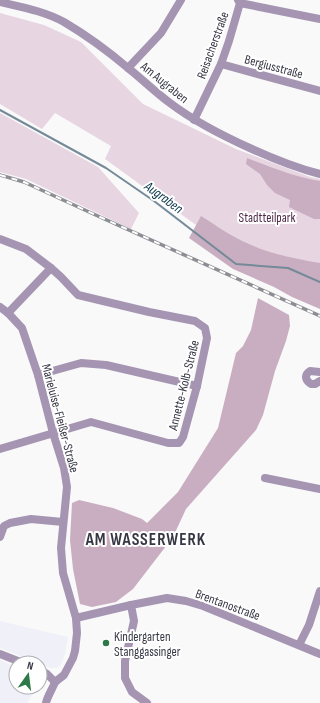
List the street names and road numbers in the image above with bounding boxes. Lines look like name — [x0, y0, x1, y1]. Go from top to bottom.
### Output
street label: Reisacherstraße — [193, 9, 233, 81]
street label: Bergiusstraße — [243, 51, 305, 82]
street label: Am Augraben — [136, 58, 192, 107]
street label: Annette-Kolb-Straße — [165, 339, 203, 433]
street label: Marieluise-Fleißer-Straße — [38, 362, 82, 474]
street label: Brentanostraße — [193, 586, 262, 624]

